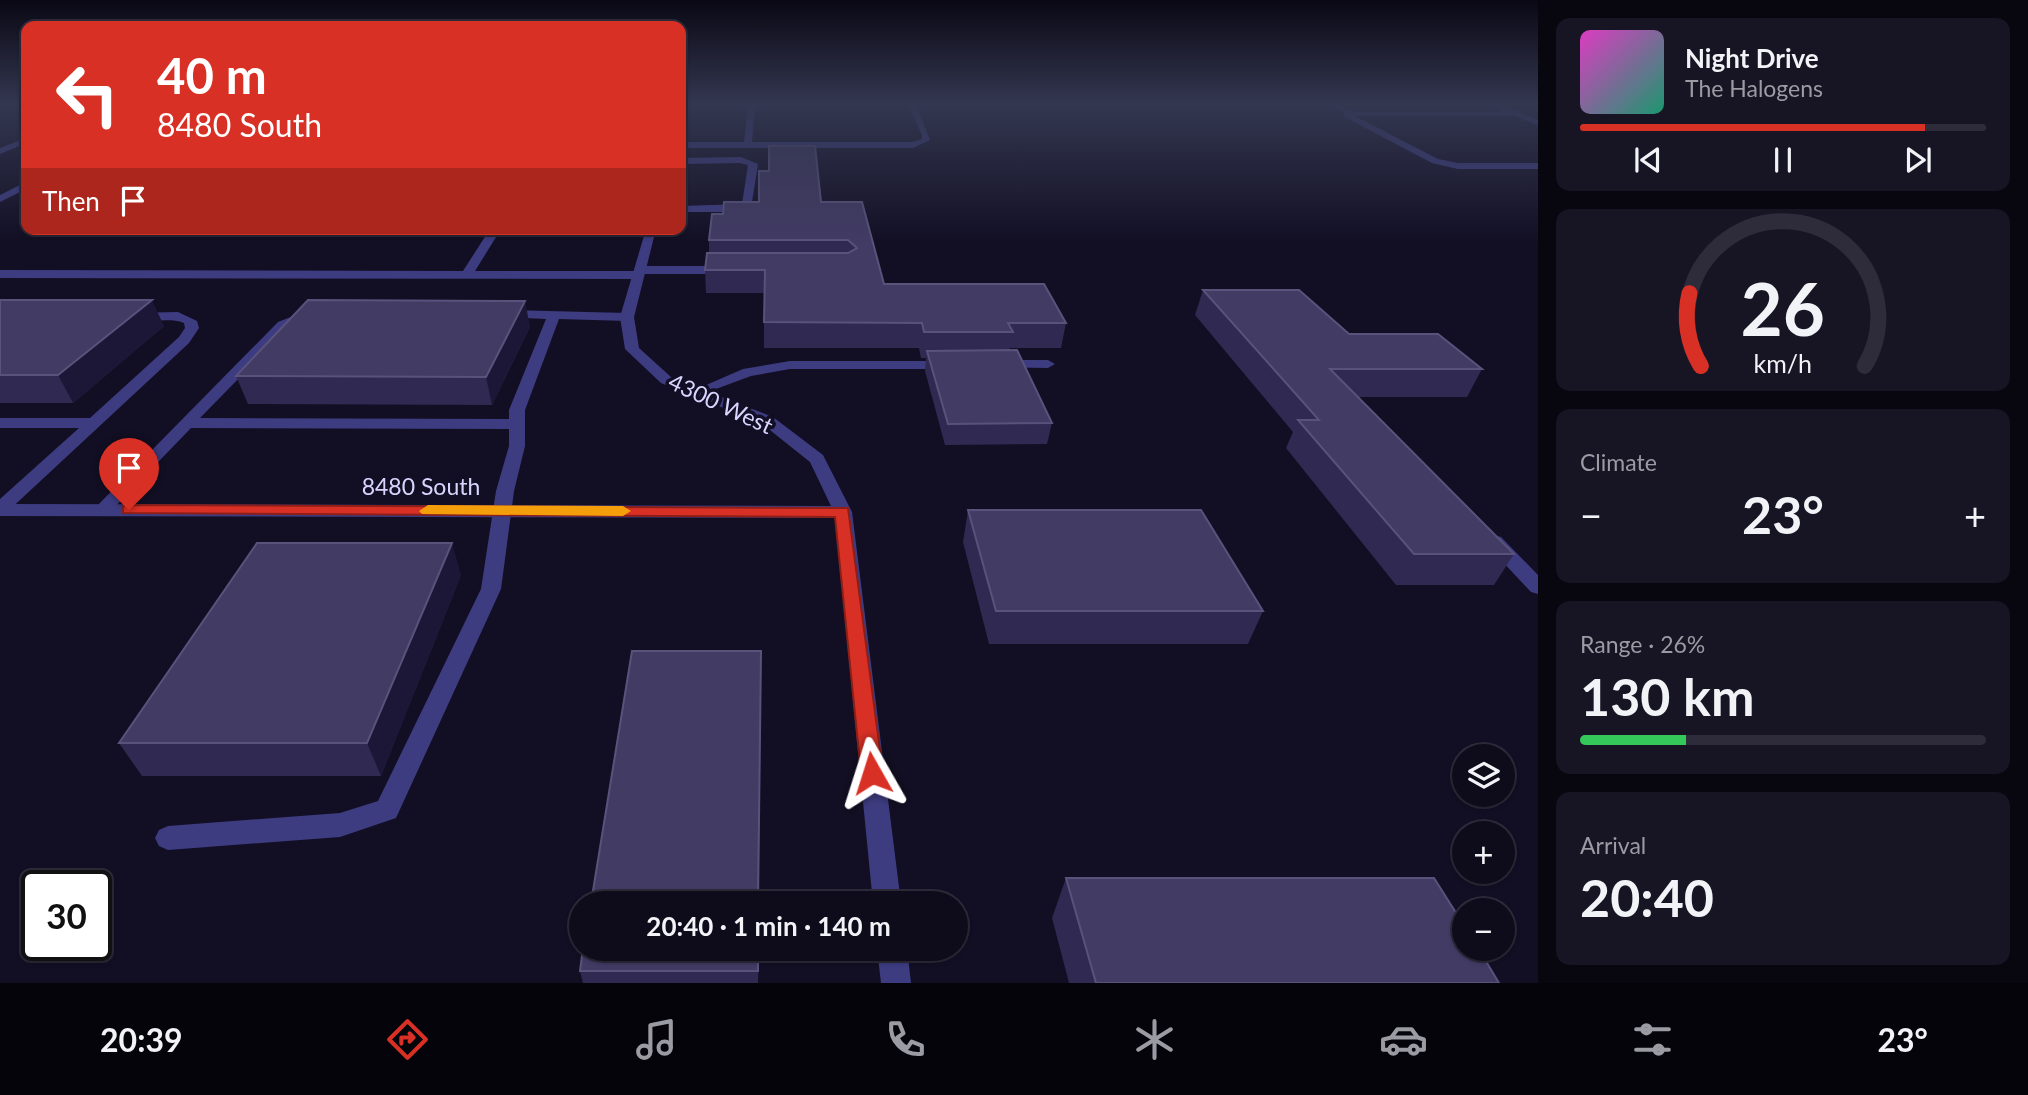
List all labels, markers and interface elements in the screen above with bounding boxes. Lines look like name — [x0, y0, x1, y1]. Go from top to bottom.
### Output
text: Night Drive — [1685, 42, 1819, 74]
text: 40 m — [157, 46, 267, 104]
icon: left — [42, 49, 133, 140]
text: The Halogens — [1685, 74, 1823, 102]
text: 8480 South — [157, 105, 322, 144]
icon: previous — [1629, 141, 1667, 179]
icon: pause — [1764, 141, 1802, 179]
icon: next — [1899, 141, 1937, 179]
icon: arrive — [114, 182, 152, 220]
text: Then — [42, 185, 100, 217]
text: 26 — [1741, 265, 1825, 353]
text: km/h — [1754, 348, 1812, 378]
street label: 4300 West — [664, 367, 778, 440]
pin — [99, 438, 159, 510]
text: Climate — [1580, 448, 1657, 476]
icon: arrive — [110, 449, 148, 487]
street label: 8480 South — [362, 472, 480, 500]
text: 23° — [1742, 483, 1824, 545]
text: − — [1580, 492, 1602, 538]
text: + — [1964, 492, 1986, 538]
text: Range · 26% — [1580, 630, 1705, 658]
text: 130 km — [1580, 665, 1754, 727]
position arrow — [835, 736, 909, 810]
map controls — [1452, 744, 1515, 961]
button: layers — [1452, 744, 1515, 807]
button: + — [1452, 821, 1515, 884]
text: Arrival — [1580, 831, 1646, 859]
text: 20:40 — [1580, 866, 1714, 928]
speed limit sign: 30 — [21, 870, 112, 961]
button: − — [1452, 898, 1515, 961]
text: 20:40 · 1 min · 140 m — [646, 910, 891, 942]
icon: directions — [383, 1015, 432, 1064]
icon: music — [632, 1015, 681, 1064]
icon: phone — [881, 1015, 930, 1064]
icon: climate — [1130, 1015, 1179, 1064]
icon: car — [1379, 1015, 1428, 1064]
icon: filters — [1628, 1015, 1677, 1064]
text: 20:39 — [100, 1020, 183, 1059]
text: 23° — [1877, 1020, 1928, 1059]

